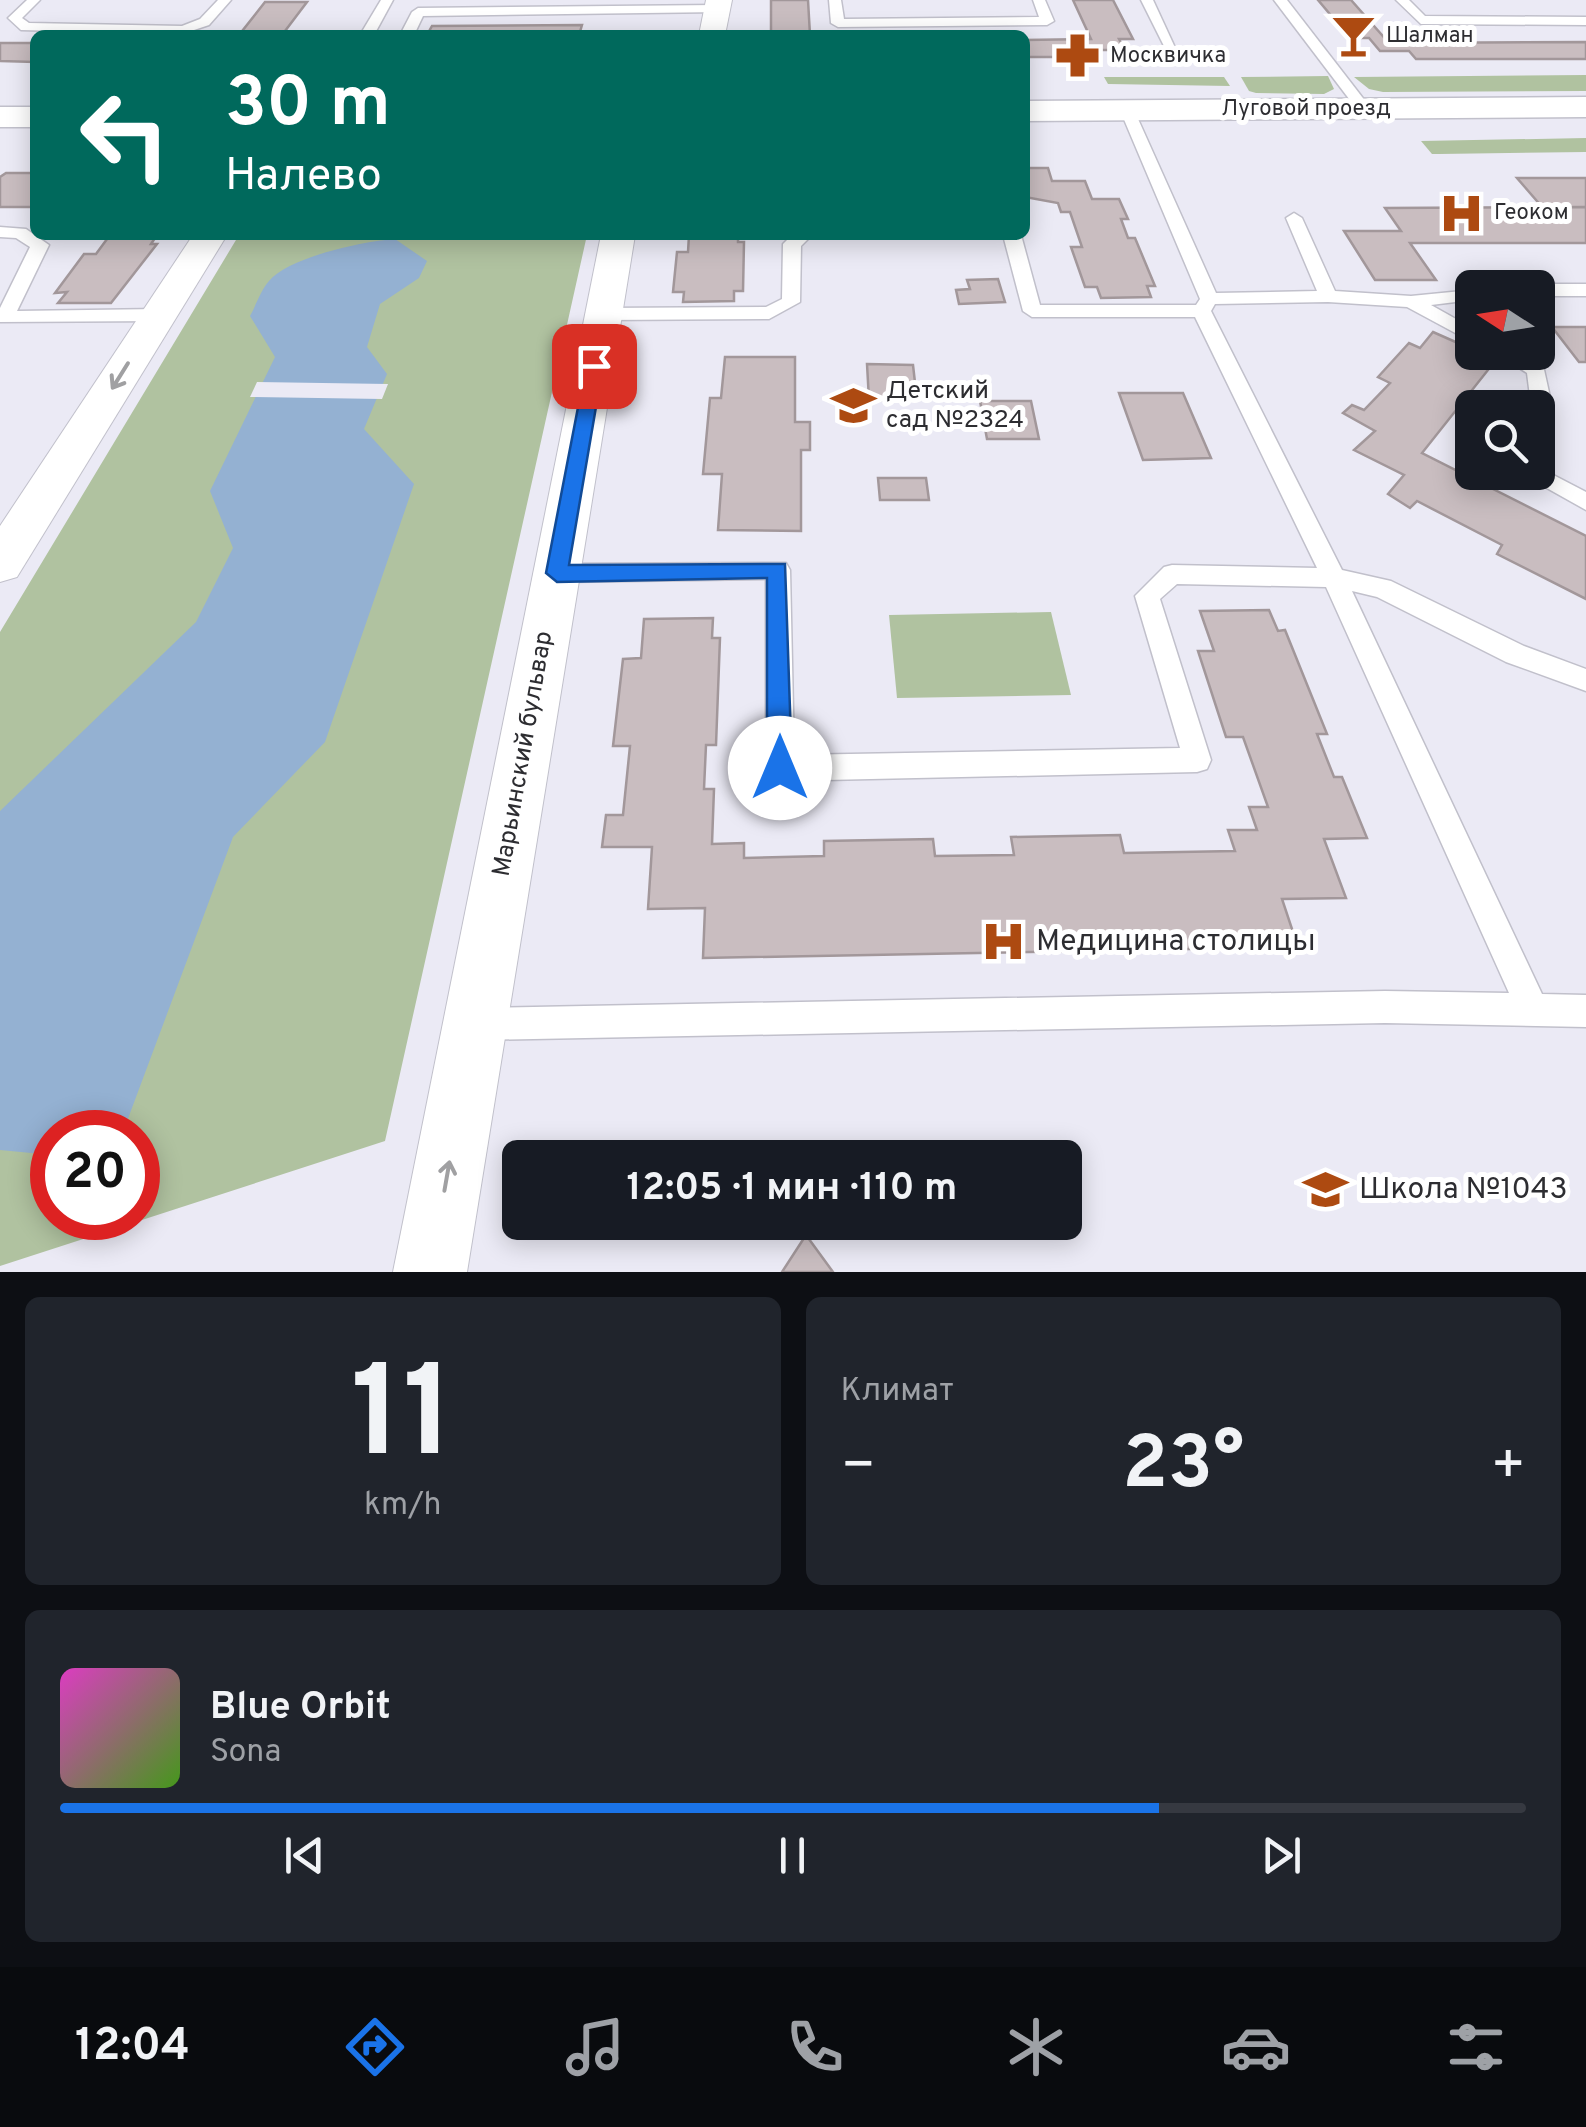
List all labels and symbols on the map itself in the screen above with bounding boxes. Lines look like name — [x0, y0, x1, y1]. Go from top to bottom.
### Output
bar icon: Шалман — [1329, 12, 1377, 60]
place label: Шалман — [1386, 23, 1474, 50]
pharmacy icon: Москвичка — [1053, 32, 1101, 80]
place label: Москвичка — [1110, 43, 1226, 70]
street label: Луговой проезд — [1221, 96, 1391, 123]
hospital icon: Геоком — [1437, 189, 1485, 237]
place label: Геоком — [1494, 200, 1569, 227]
north arrow — [1455, 270, 1555, 370]
pin — [552, 324, 637, 409]
one-way arrow — [110, 361, 131, 390]
place label: Детский сад №2324 — [886, 376, 1024, 437]
school or university icon: Детский сад №2324 — [829, 382, 877, 430]
street label: Марьинский бульвар — [487, 629, 561, 879]
position arrow — [728, 716, 832, 820]
hospital icon: Медицина столицы — [979, 918, 1027, 966]
place label: Медицина столицы — [1036, 924, 1316, 961]
speed limit sign: 20 — [30, 1110, 160, 1240]
one-way arrow — [438, 1160, 457, 1193]
school or university icon: Школа №1043 — [1302, 1166, 1350, 1214]
place label: Школа №1043 — [1359, 1172, 1568, 1209]

